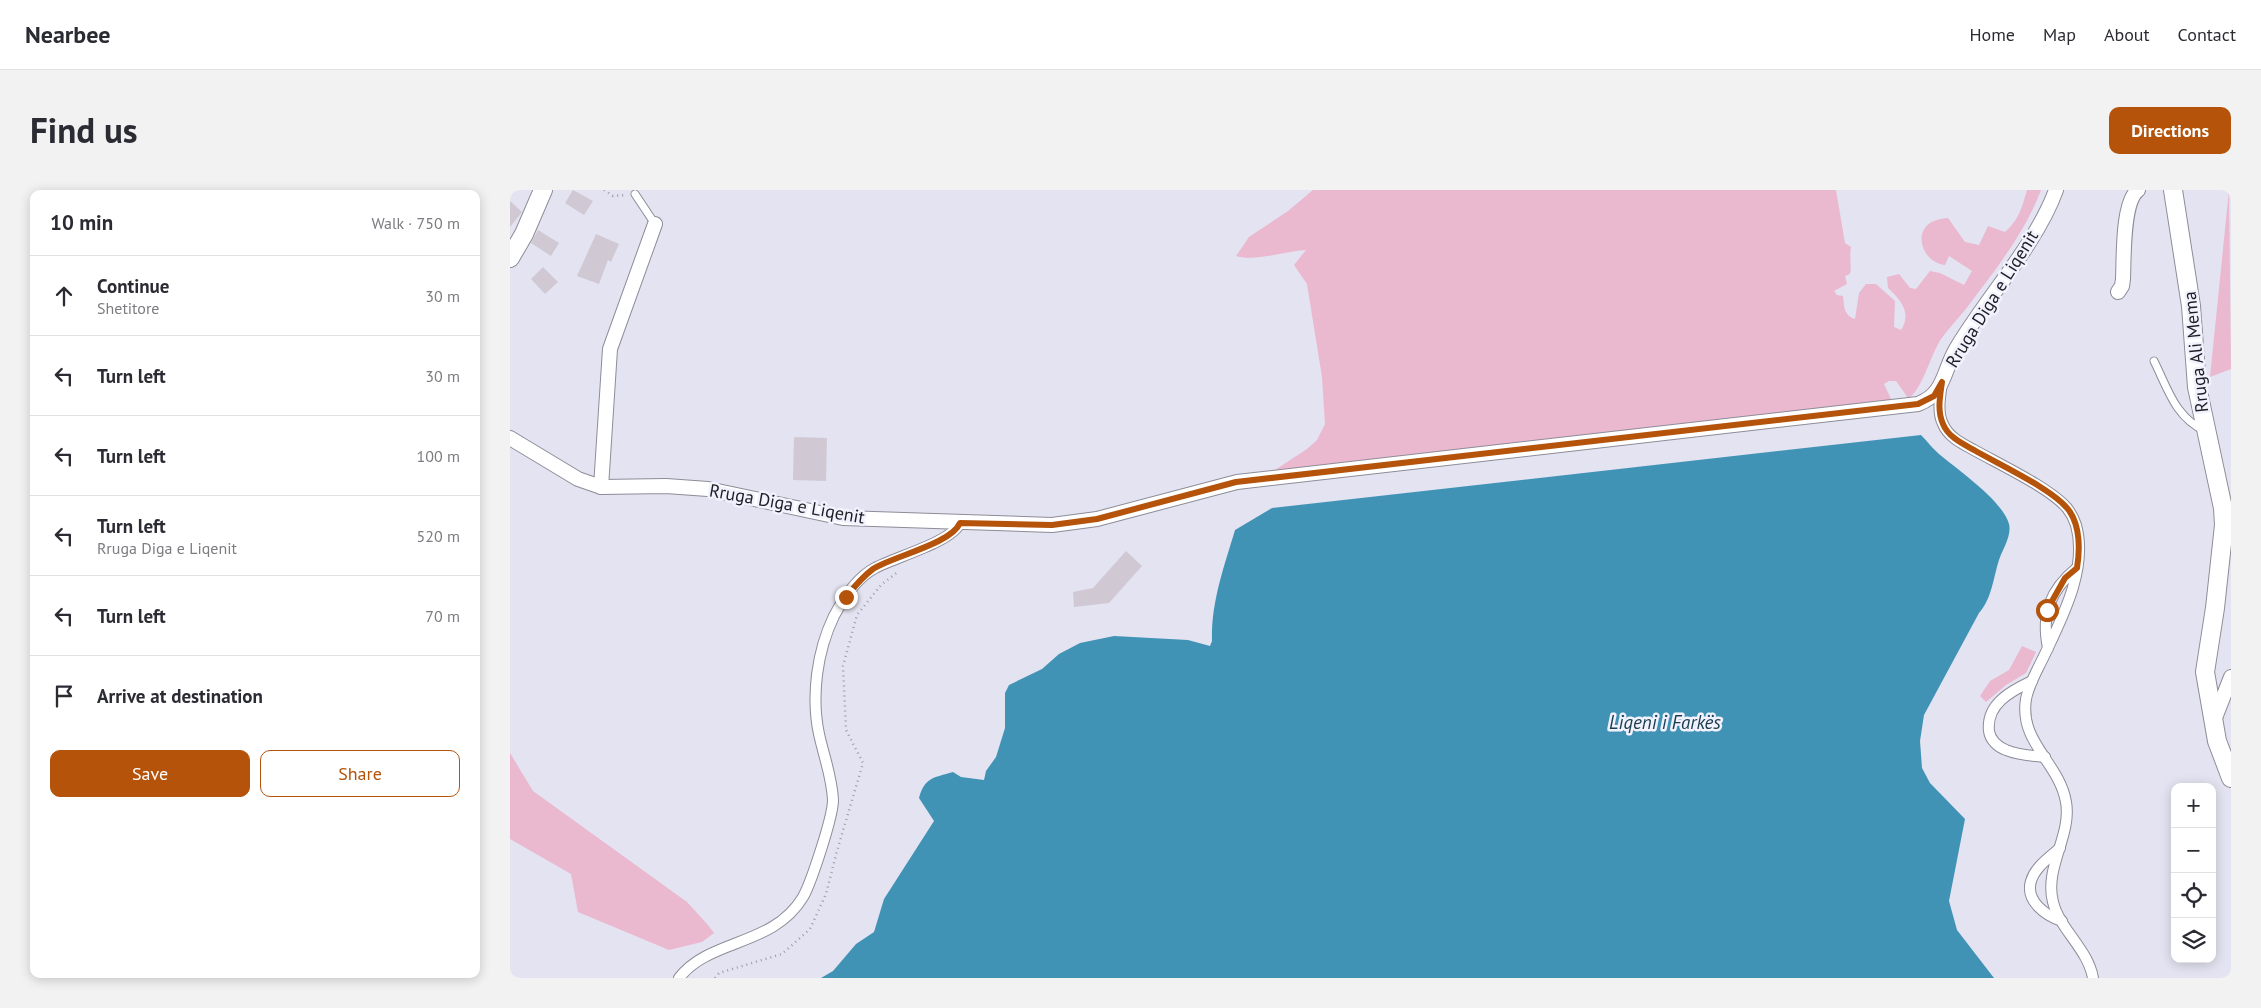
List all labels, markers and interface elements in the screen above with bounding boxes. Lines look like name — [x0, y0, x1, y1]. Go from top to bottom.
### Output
text: Nearbee — [25, 19, 110, 50]
text: Home — [1969, 23, 2015, 46]
text: Map — [2043, 23, 2076, 46]
text: About — [2104, 23, 2150, 46]
text: Contact — [2178, 23, 2236, 46]
text: Find us — [30, 107, 138, 153]
button: Directions — [2109, 107, 2231, 154]
text: 10 min — [50, 209, 113, 236]
text: Walk · 750 m — [371, 213, 460, 233]
street label: Rruga Diga e Liqenit — [1940, 226, 2043, 372]
text: Continue — [97, 274, 169, 298]
icon: ahead — [50, 282, 78, 310]
text: 30 m — [425, 286, 460, 306]
street label: Rruga Ali Mema — [2178, 290, 2213, 414]
text: Shetitore — [97, 298, 159, 318]
icon: left — [50, 362, 78, 390]
text: Turn left — [97, 364, 166, 388]
text: 30 m — [425, 366, 460, 386]
icon: left — [50, 442, 78, 470]
text: Turn left — [97, 444, 166, 468]
text: 100 m — [417, 446, 460, 466]
street label: Rruga Diga e Liqenit — [708, 479, 867, 529]
text: Turn left — [97, 514, 166, 538]
icon: left — [50, 522, 78, 550]
text: 520 m — [417, 526, 460, 546]
text: Rruga Diga e Liqenit — [97, 538, 237, 558]
route end — [835, 586, 858, 609]
route start — [2036, 599, 2059, 622]
icon: left — [50, 602, 78, 630]
text: Turn left — [97, 604, 166, 628]
text: 70 m — [425, 606, 460, 626]
icon: arrive — [50, 682, 78, 710]
text: Arrive at destination — [97, 684, 263, 708]
water label: Liqeni i Farkës — [1609, 710, 1721, 734]
button: Save — [50, 750, 250, 797]
button: Share — [260, 750, 460, 797]
map controls — [2171, 783, 2216, 963]
button: + — [2171, 783, 2216, 828]
button: − — [2171, 828, 2216, 873]
button: locate — [2171, 873, 2216, 918]
button: layers — [2171, 918, 2216, 963]

